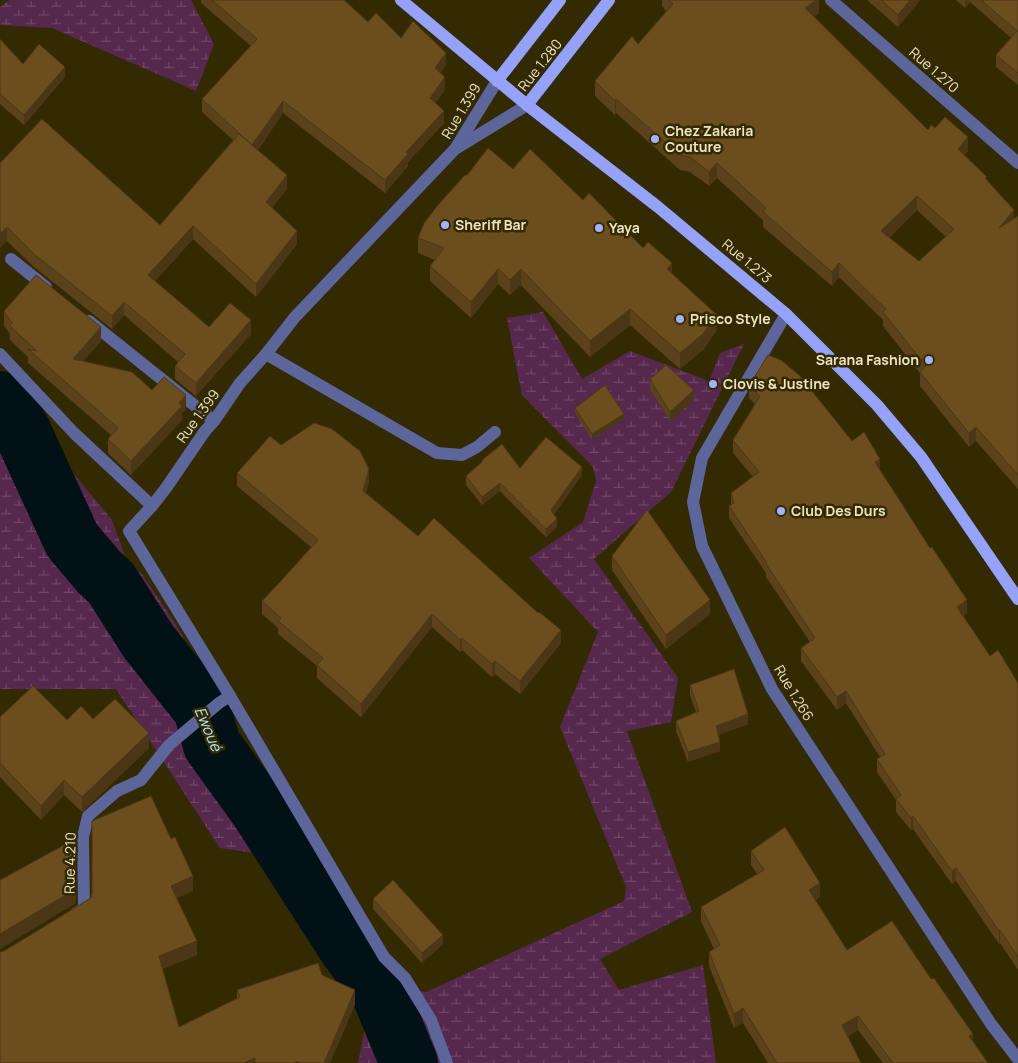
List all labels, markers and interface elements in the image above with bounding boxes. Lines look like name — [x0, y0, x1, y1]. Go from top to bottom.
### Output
street label: Rue 1.280 — [513, 35, 566, 95]
street label: Rue 1.270 — [905, 43, 963, 97]
street label: Rue 1.399 — [437, 79, 485, 142]
place label: Chez Zakaria Couture — [665, 121, 753, 156]
marker: Chez Zakaria Couture — [649, 133, 661, 145]
place label: Sheriff Bar — [455, 215, 527, 234]
place label: Yaya — [609, 218, 640, 237]
marker: Sheriff Bar — [439, 219, 451, 231]
marker: Yaya — [593, 222, 605, 234]
street label: Rue 1.273 — [718, 234, 776, 287]
place label: Prisco Style — [690, 309, 771, 328]
marker: Prisco Style — [674, 313, 686, 325]
place label: Sarana Fashion — [816, 350, 919, 369]
marker: Sarana Fashion — [923, 354, 935, 366]
place label: Clovis & Justine — [723, 374, 830, 393]
marker: Clovis & Justine — [707, 378, 719, 390]
street label: Rue 1.399 — [172, 385, 223, 446]
place label: Club Des Durs — [791, 501, 886, 520]
marker: Club Des Durs — [775, 505, 787, 517]
street label: Rue 1.266 — [770, 661, 819, 724]
water label: Ewoué — [190, 703, 228, 755]
street label: Rue 4.210 — [59, 832, 80, 894]

